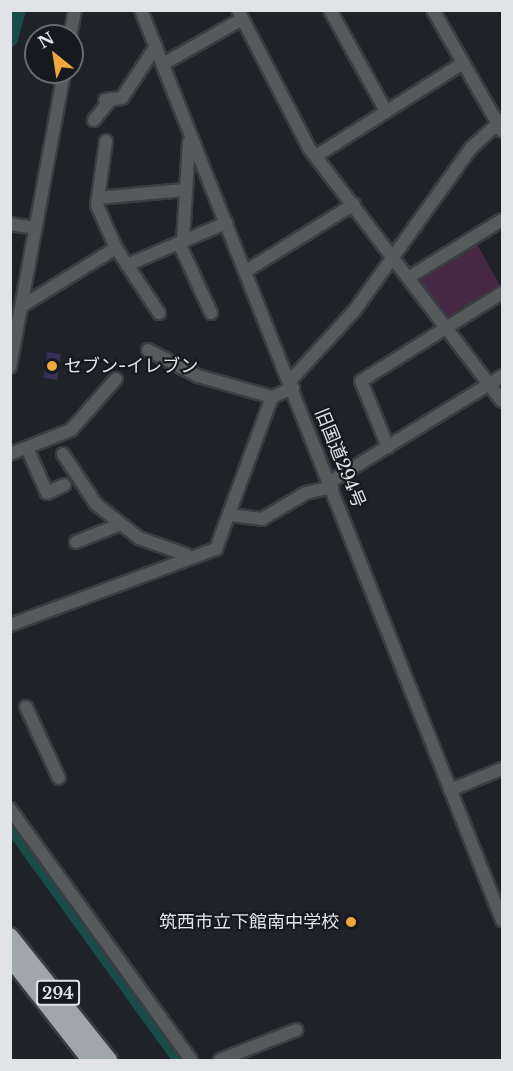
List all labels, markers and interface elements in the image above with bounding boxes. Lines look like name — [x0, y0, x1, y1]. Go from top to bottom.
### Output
north arrow — [24, 24, 84, 84]
text: N — [34, 28, 58, 53]
place label: セブン-イレブン — [64, 355, 198, 377]
marker: セブン-イレブン — [45, 359, 59, 373]
street label: 旧国道294号 — [310, 405, 370, 511]
place label: 筑西市立下館南中学校 — [159, 911, 339, 933]
marker: 筑西市立下館南中学校 — [344, 915, 358, 929]
road number: 294 — [36, 980, 80, 1006]

